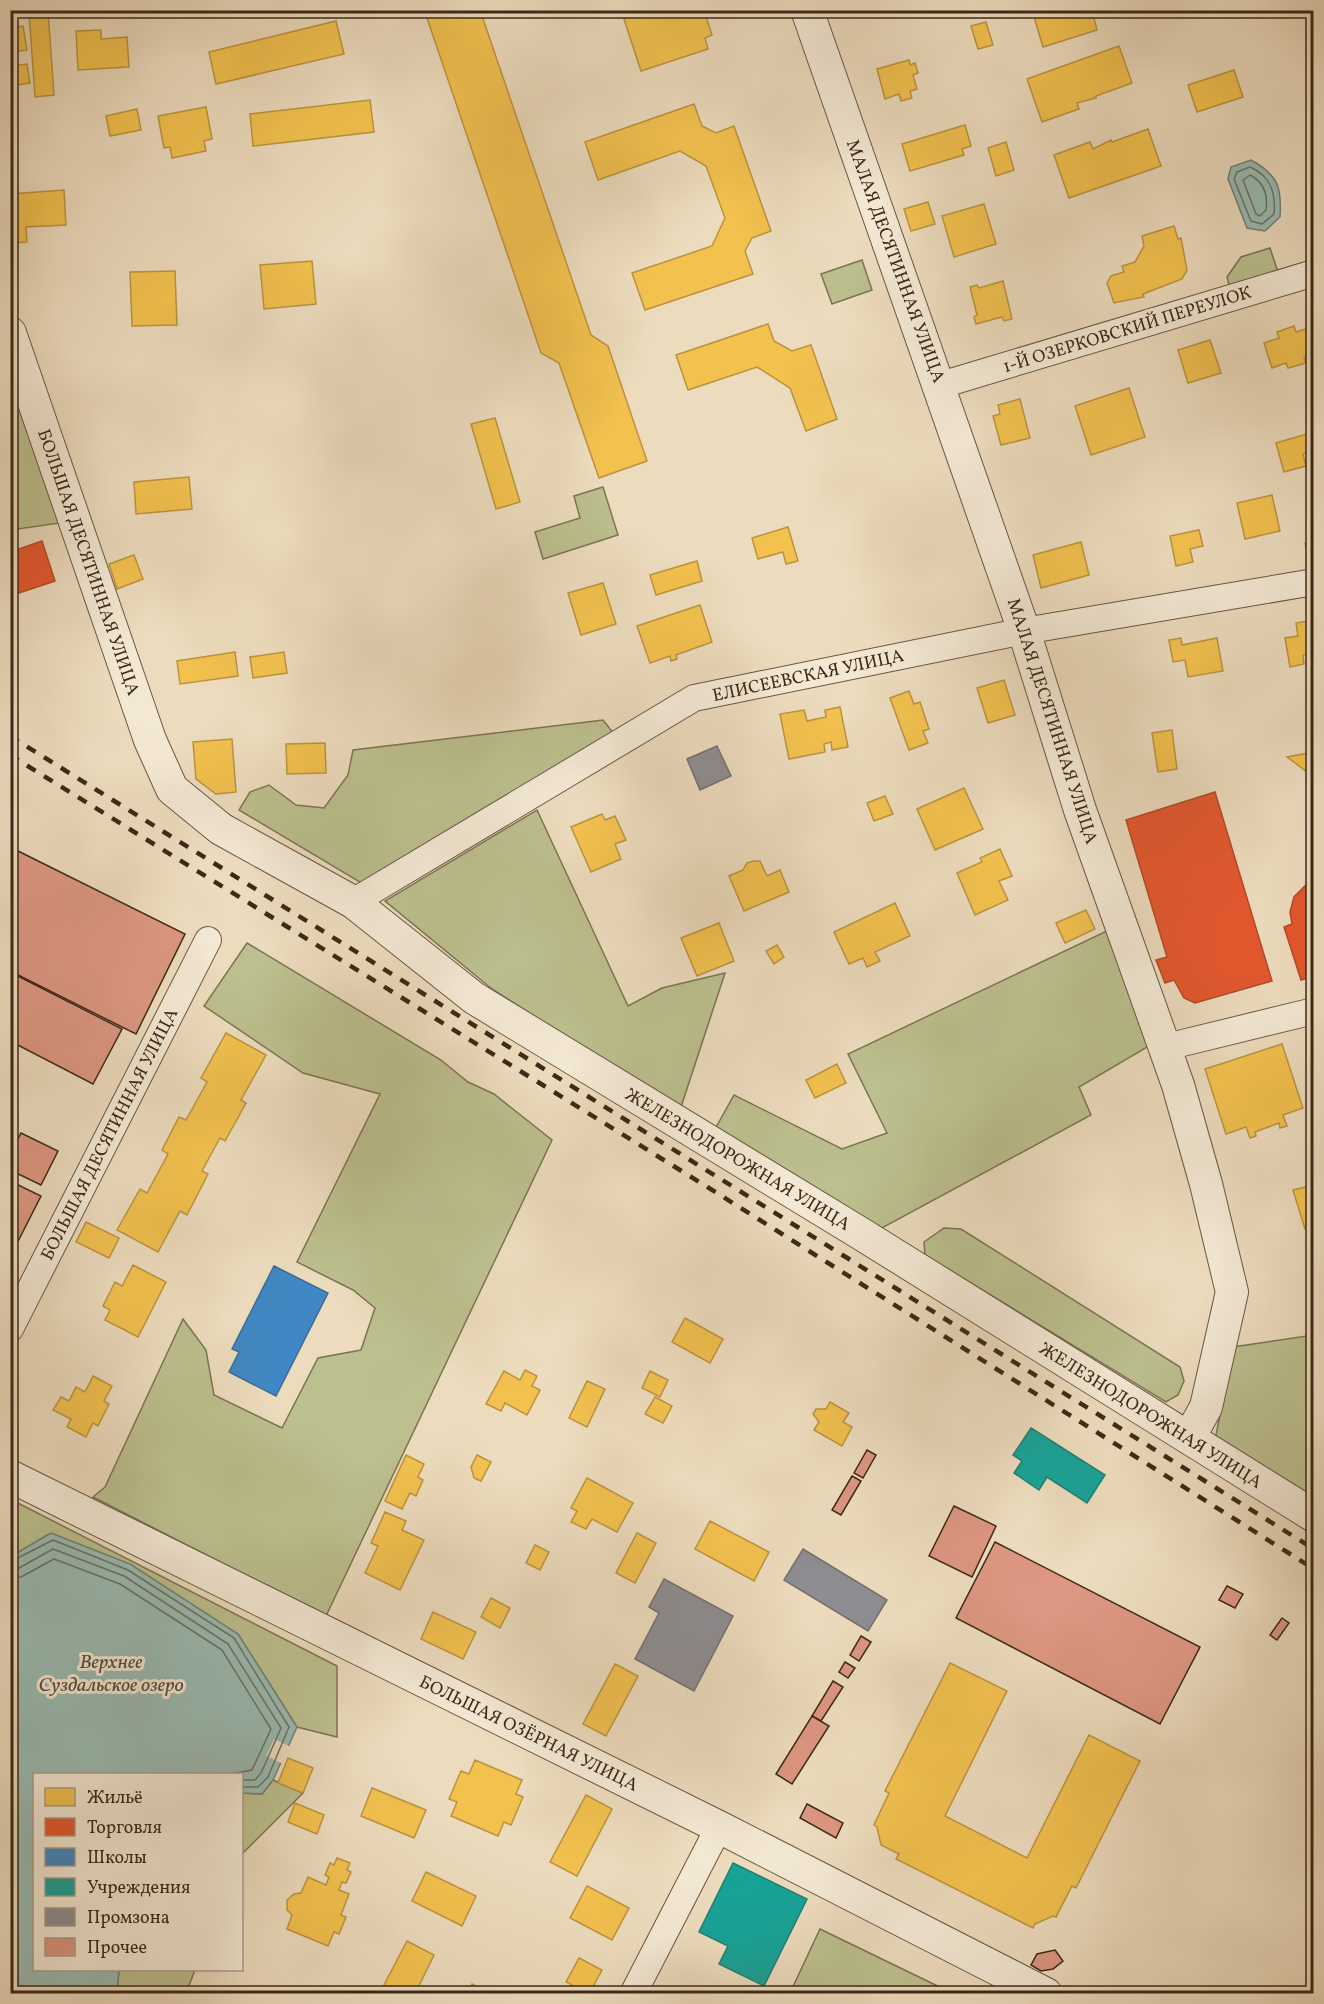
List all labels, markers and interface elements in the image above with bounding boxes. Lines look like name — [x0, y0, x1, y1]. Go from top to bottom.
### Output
street label: МАЛАЯ ДЕСЯТИННАЯ УЛИЦА — [839, 136, 950, 387]
street label: 1-Й ОЗЕРКОВСКИЙ ПЕРЕУЛОК — [1000, 281, 1255, 380]
street label: БОЛЬШАЯ ДЕСЯТИННАЯ УЛИЦА — [30, 426, 145, 699]
street label: МАЛАЯ ДЕСЯТИННАЯ УЛИЦА — [1000, 595, 1103, 848]
street label: ЕЛИСЕЕВСКАЯ УЛИЦА — [710, 644, 907, 709]
street label: БОЛЬШАЯ ДЕСЯТИННАЯ УЛИЦА — [36, 1004, 185, 1265]
street label: ЖЕЛЕЗНОДОРОЖНАЯ УЛИЦА — [620, 1083, 855, 1238]
street label: ЖЕЛЕЗНОДОРОЖНАЯ УЛИЦА — [1034, 1337, 1267, 1496]
water label: Верхнее Суздальское озеро — [38, 1649, 184, 1700]
street label: БОЛЬШАЯ ОЗЁРНАЯ УЛИЦА — [415, 1670, 642, 1799]
legend — [33, 1773, 243, 1971]
text: Жильё — [87, 1786, 143, 1811]
text: Торговля — [87, 1816, 162, 1841]
text: Школы — [87, 1846, 147, 1871]
text: Учреждения — [87, 1876, 190, 1901]
text: Промзона — [87, 1906, 170, 1931]
text: Прочее — [87, 1936, 147, 1961]

